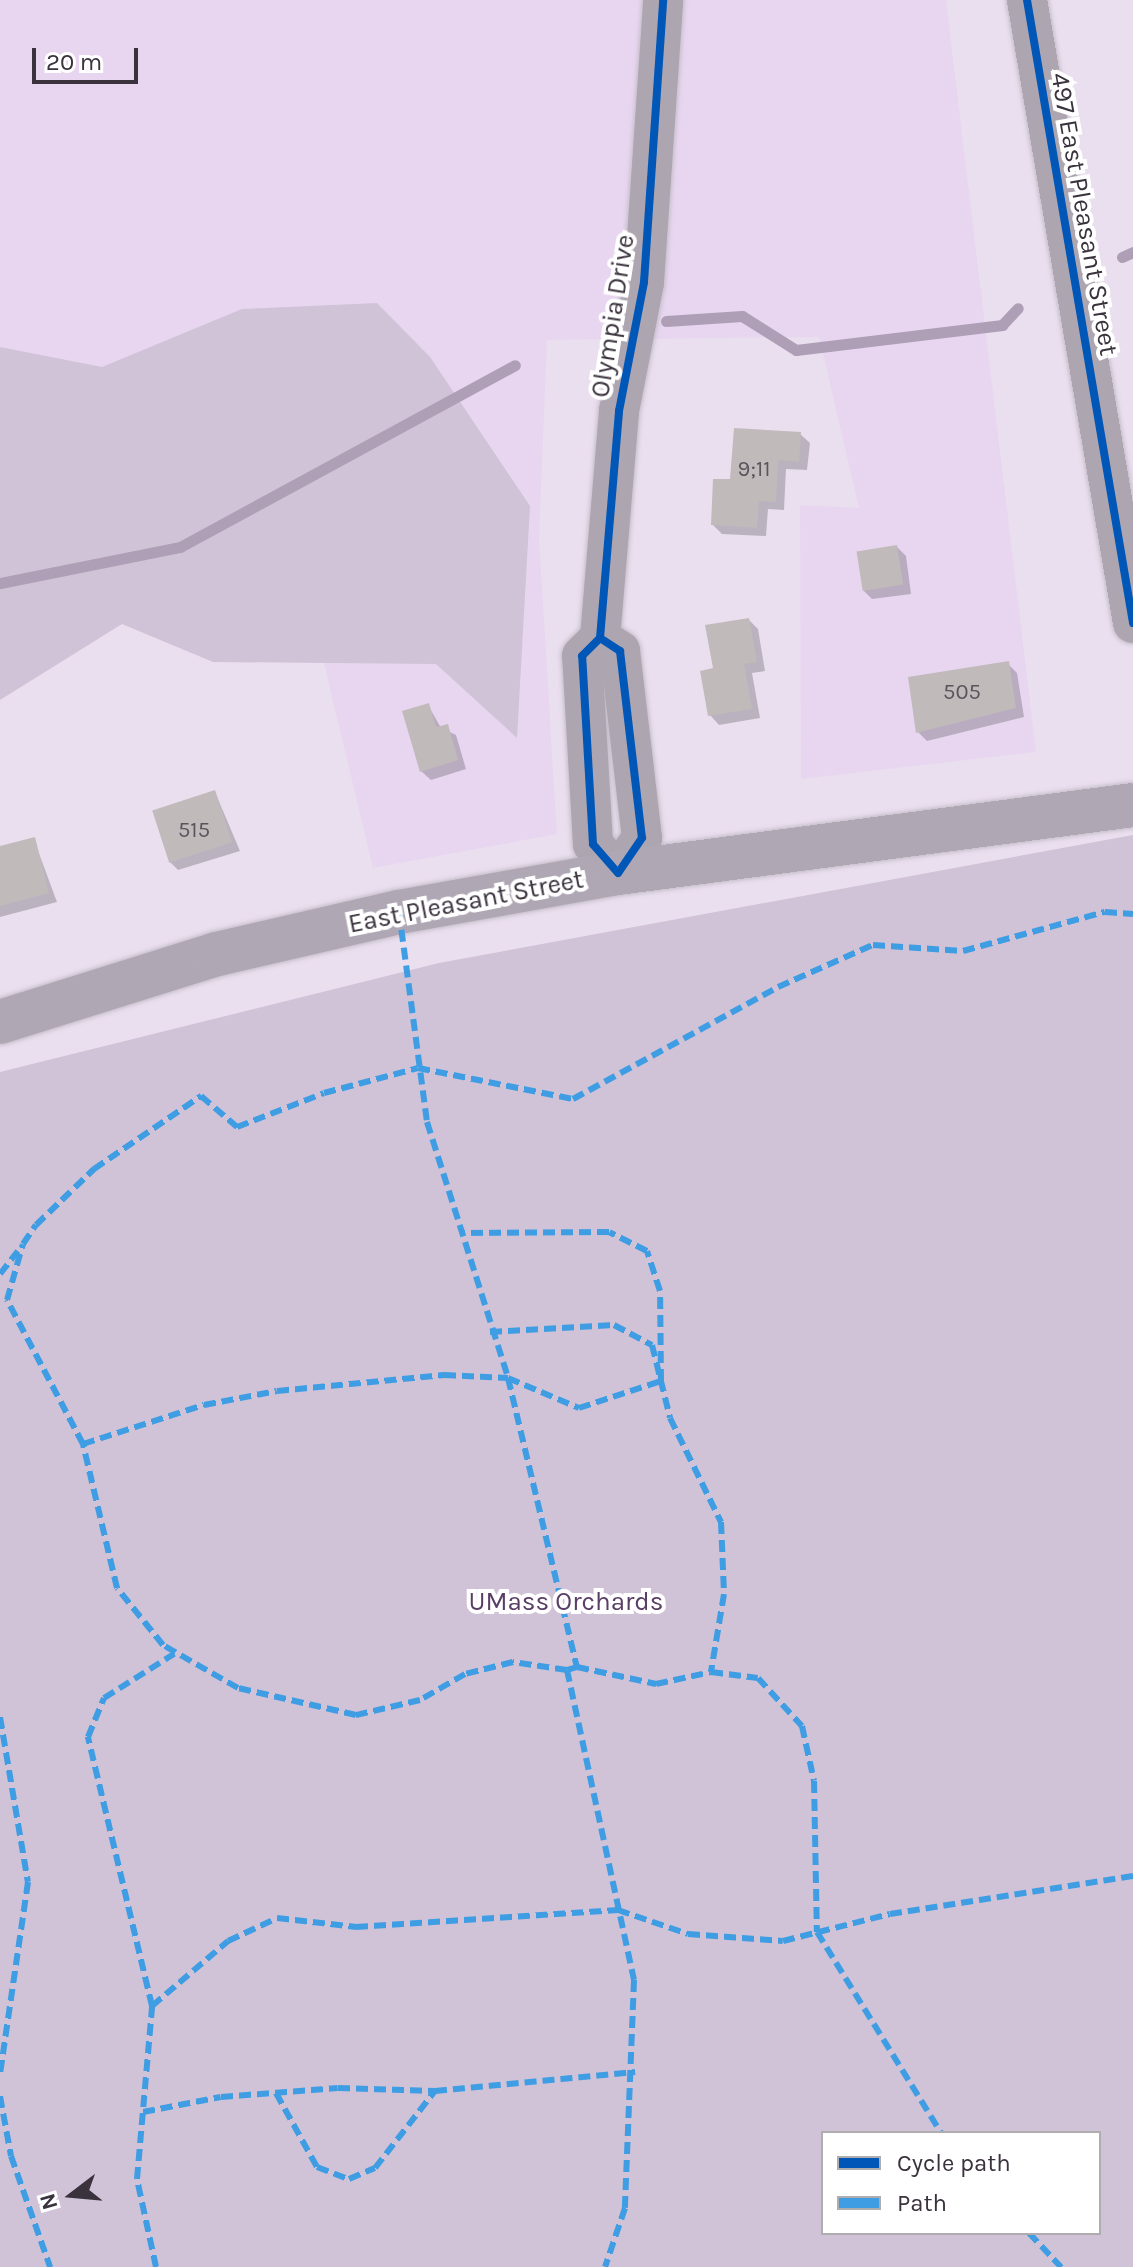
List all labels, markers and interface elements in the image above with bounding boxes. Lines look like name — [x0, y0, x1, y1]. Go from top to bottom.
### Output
scale bar — [36, 32, 142, 82]
text: 20 m — [46, 48, 102, 76]
street label: 497 East Pleasant Street — [1044, 70, 1124, 358]
street label: Olympia Drive — [585, 232, 641, 400]
house number: 9;11 — [737, 457, 771, 483]
house number: 505 — [943, 680, 981, 706]
house number: 515 — [178, 818, 210, 844]
street label: East Pleasant Street — [346, 864, 586, 940]
park label: UMass Orchards — [469, 1586, 663, 1618]
legend — [821, 2131, 1101, 2235]
text: Cycle path — [897, 2149, 1011, 2177]
north arrow — [32, 2155, 112, 2235]
text: Path — [897, 2189, 947, 2217]
text: N — [34, 2190, 64, 2213]

